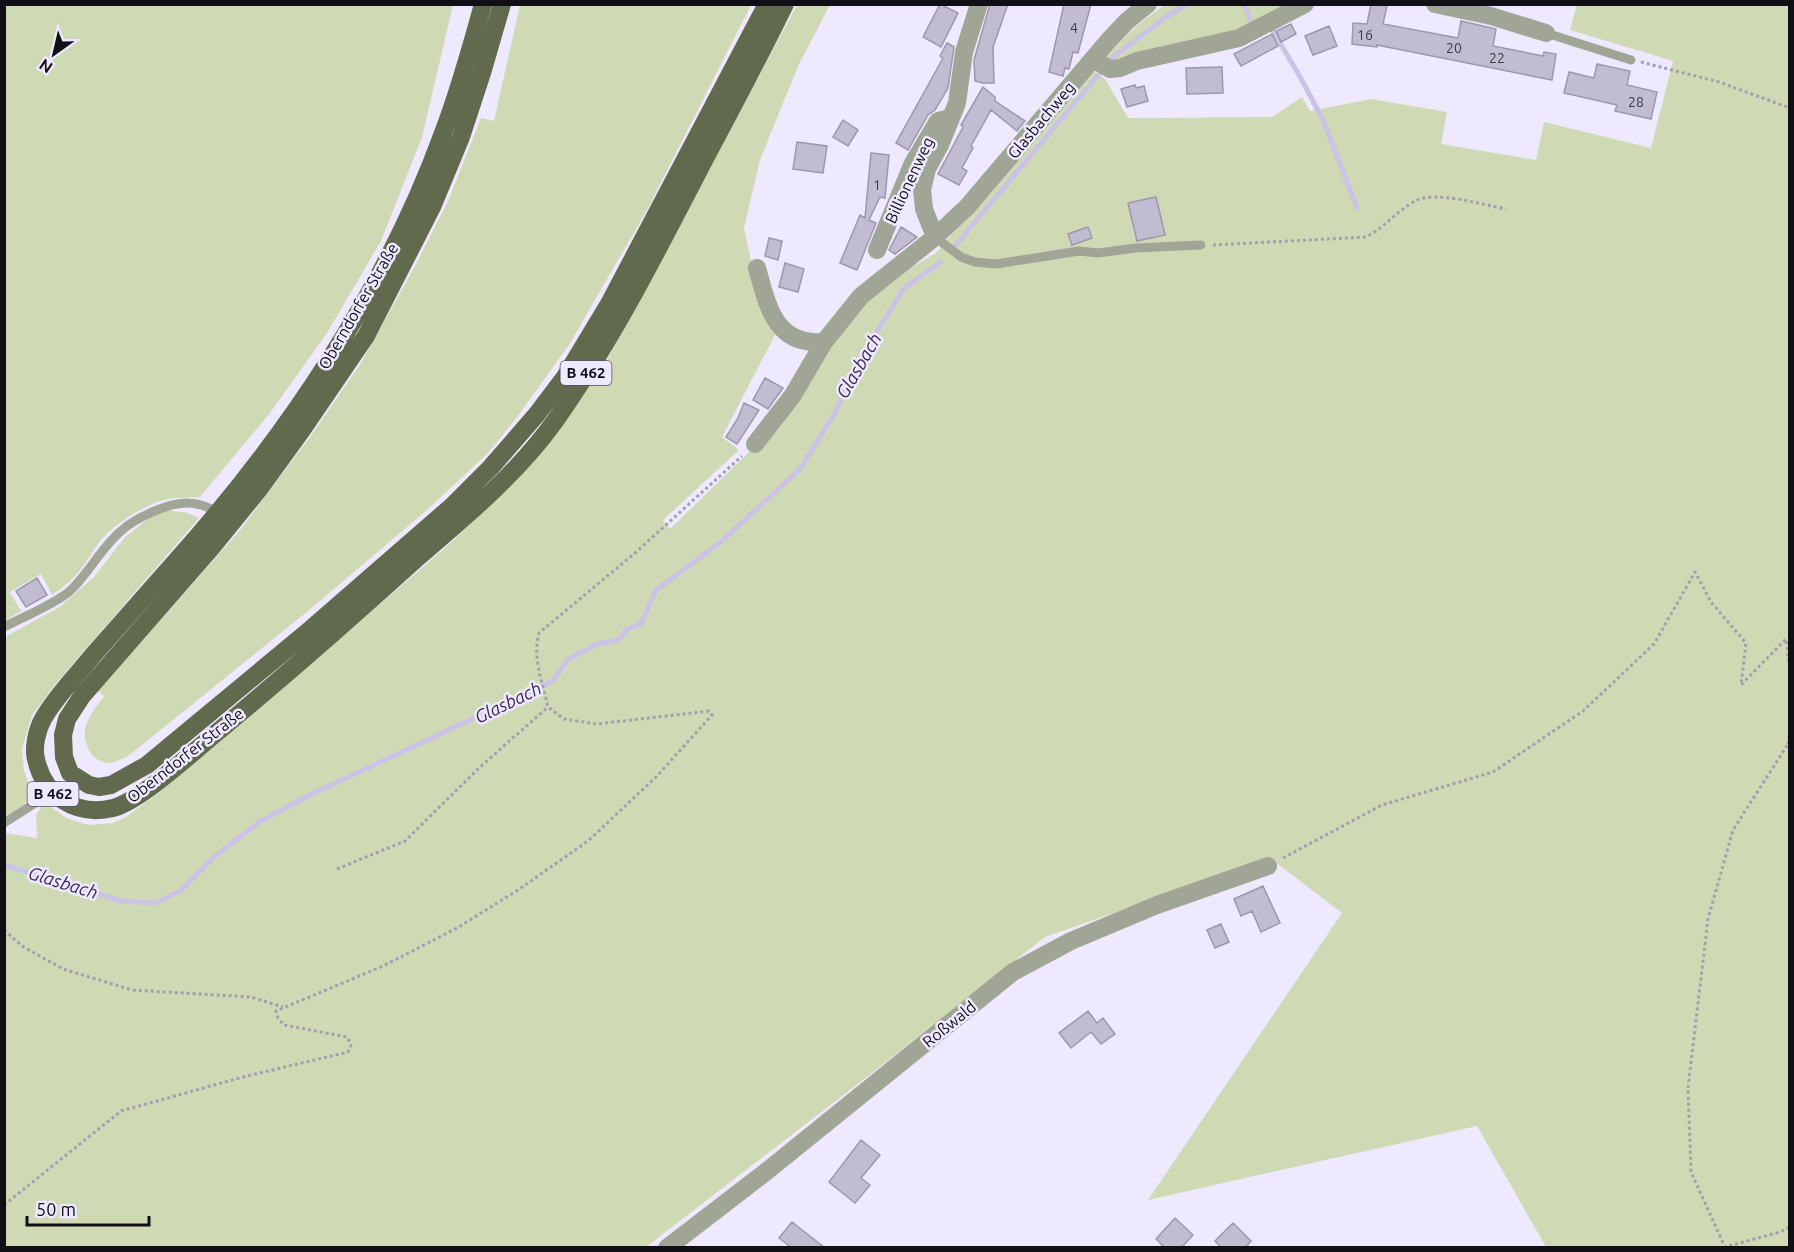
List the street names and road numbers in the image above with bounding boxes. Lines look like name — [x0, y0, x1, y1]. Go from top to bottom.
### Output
street label: Glasbachweg — [1004, 78, 1078, 162]
street label: Billionenweg — [881, 134, 937, 226]
street label: Oberndorfer Straße — [315, 240, 401, 372]
road number: B 462 — [560, 361, 612, 385]
street label: Oberndorfer Straße — [123, 704, 247, 806]
road number: B 462 — [28, 782, 78, 806]
street label: Roßwald — [919, 997, 979, 1051]

